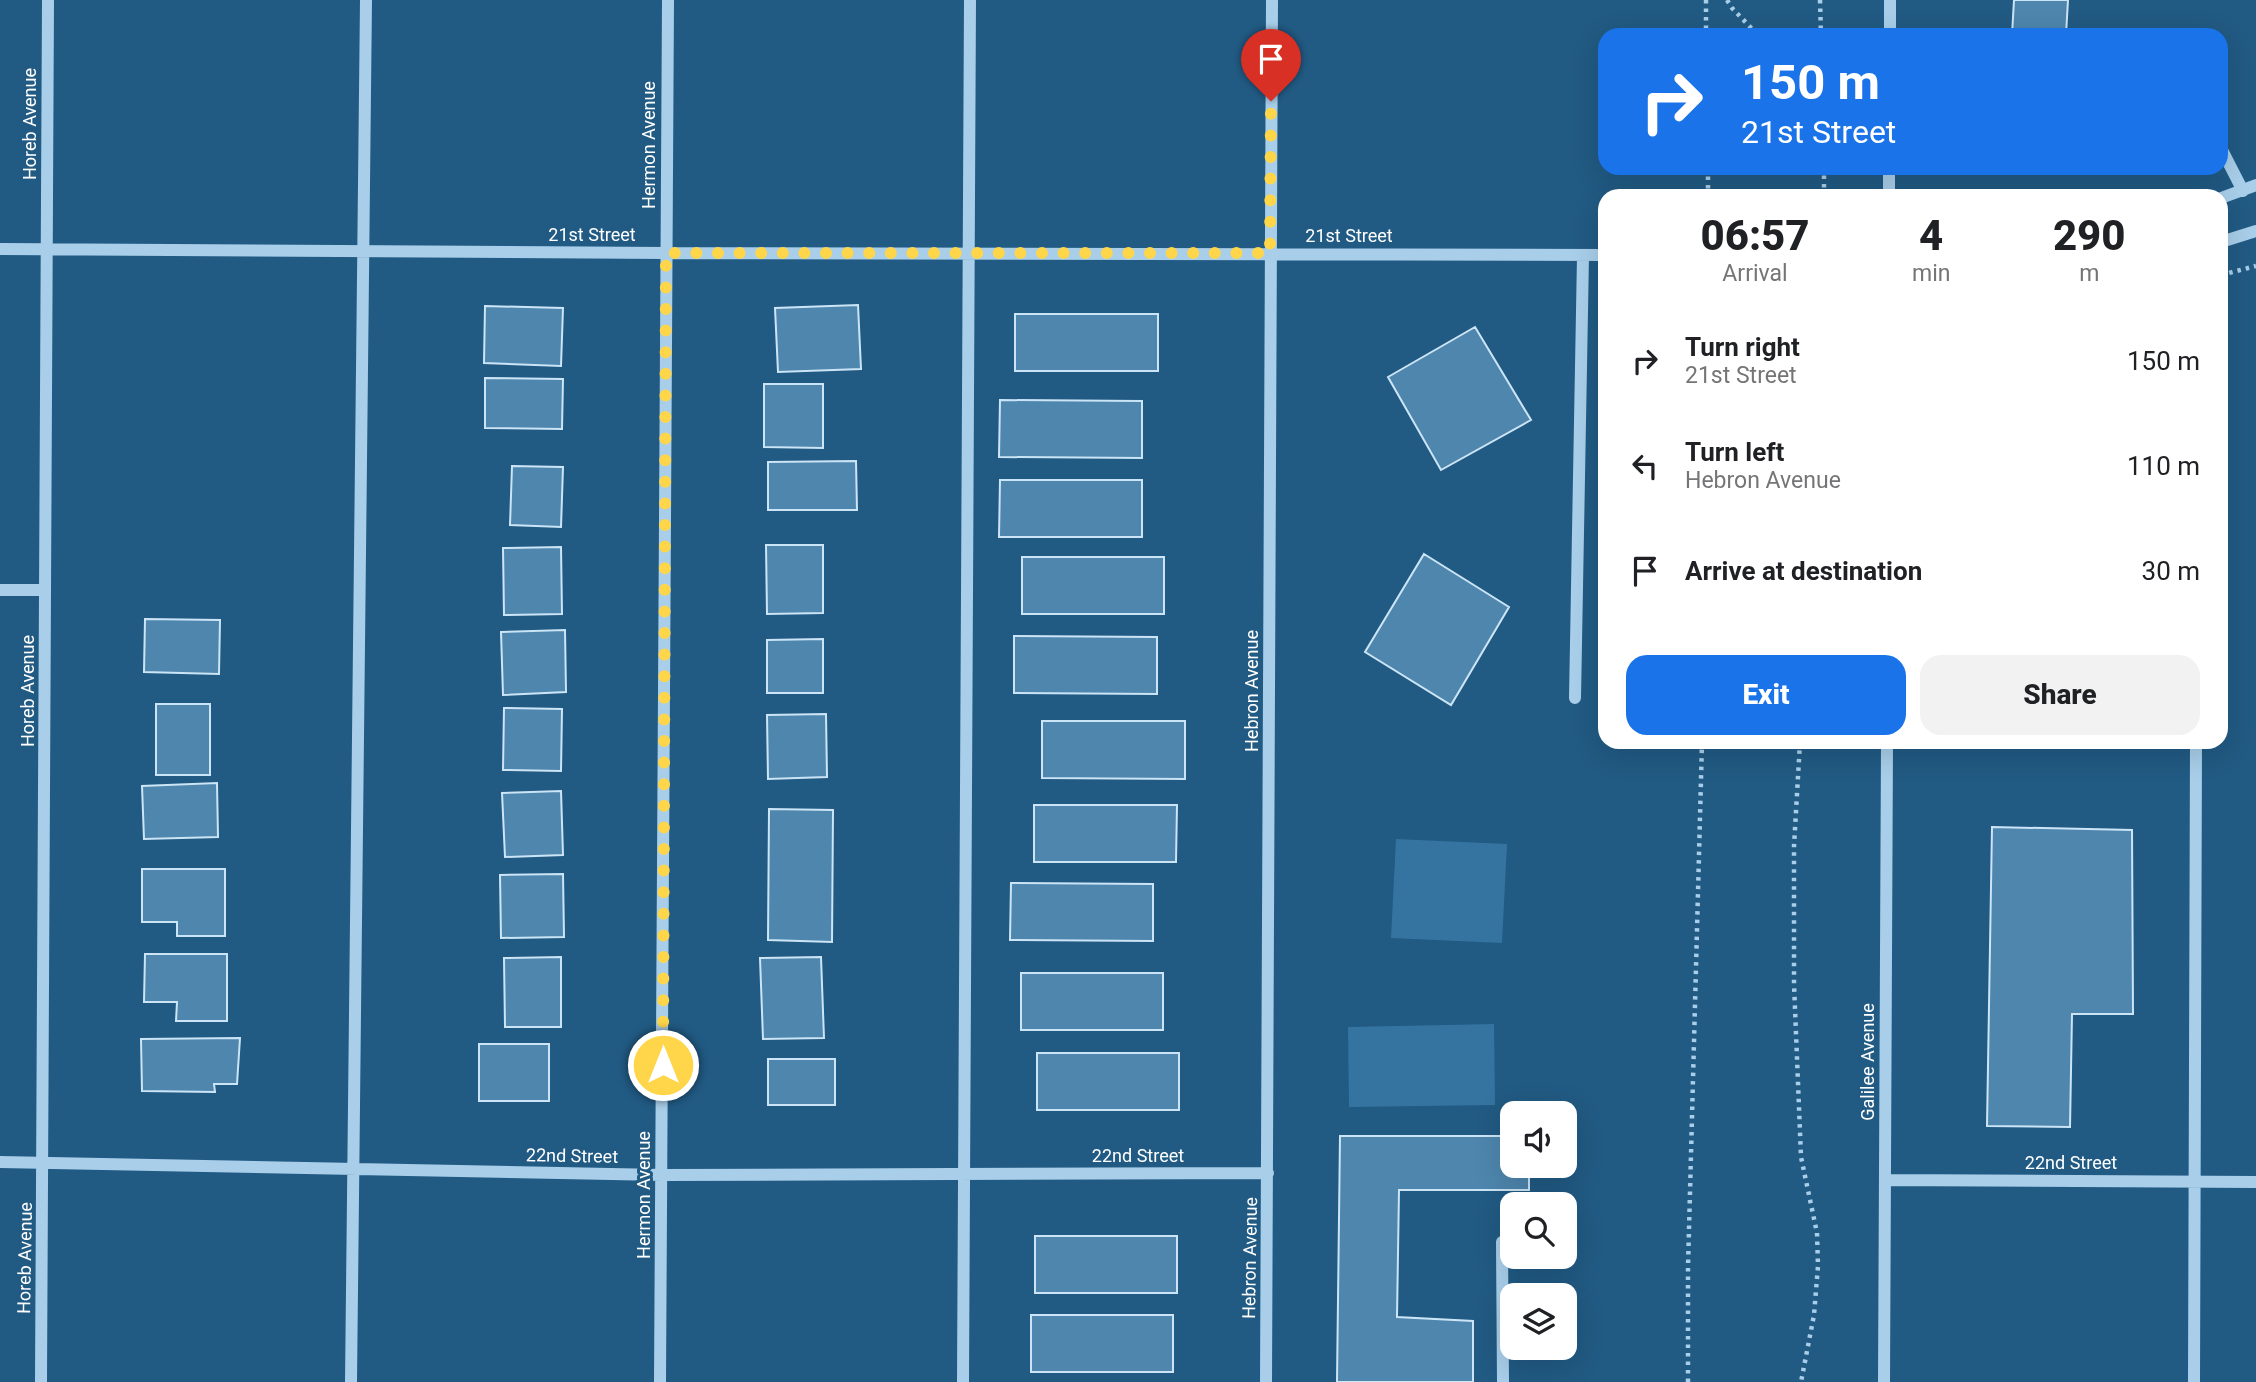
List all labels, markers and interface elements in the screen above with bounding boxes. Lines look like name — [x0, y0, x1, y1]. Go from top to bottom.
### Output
pin — [1241, 29, 1301, 101]
icon: arrive — [1252, 40, 1290, 78]
text: 150 m — [1741, 54, 1880, 111]
icon: right — [1626, 56, 1717, 147]
street label: Horeb Avenue — [19, 68, 40, 180]
street label: Hermon Avenue — [638, 81, 659, 209]
text: 21st Street — [1741, 113, 1896, 151]
text: 06:57 — [1700, 211, 1810, 260]
text: 4 — [1919, 211, 1943, 260]
text: 290 — [2053, 211, 2126, 260]
street label: 21st Street — [548, 224, 636, 245]
street label: 21st Street — [1305, 225, 1393, 246]
text: Arrival — [1722, 260, 1788, 287]
text: min — [1912, 260, 1950, 287]
text: m — [2079, 260, 2099, 287]
text: Turn right — [1685, 332, 1800, 362]
icon: right — [1626, 342, 1664, 380]
text: 150 m — [2127, 346, 2200, 376]
text: 21st Street — [1685, 362, 1797, 389]
text: Turn left — [1685, 437, 1784, 467]
icon: left — [1626, 447, 1664, 485]
text: 110 m — [2127, 451, 2200, 481]
text: Hebron Avenue — [1685, 467, 1841, 494]
icon: arrive — [1626, 552, 1664, 590]
text: Arrive at destination — [1685, 556, 1922, 586]
text: 30 m — [2142, 556, 2200, 586]
street label: Hebron Avenue — [1241, 630, 1262, 752]
street label: Horeb Avenue — [17, 635, 38, 747]
button: Exit — [1626, 655, 1906, 735]
button: Share — [1920, 655, 2200, 735]
street label: Galilee Avenue — [1857, 1003, 1878, 1121]
position arrow — [626, 1028, 700, 1102]
map controls — [1500, 1101, 1577, 1360]
button: sound — [1500, 1101, 1577, 1178]
street label: Hermon Avenue — [633, 1131, 654, 1259]
street label: 22nd Street — [526, 1144, 618, 1167]
street label: 22nd Street — [1092, 1145, 1184, 1166]
street label: 22nd Street — [2025, 1152, 2117, 1173]
button: search — [1500, 1192, 1577, 1269]
street label: Hebron Avenue — [1238, 1197, 1261, 1319]
street label: Horeb Avenue — [13, 1202, 36, 1314]
button: layers — [1500, 1283, 1577, 1360]

